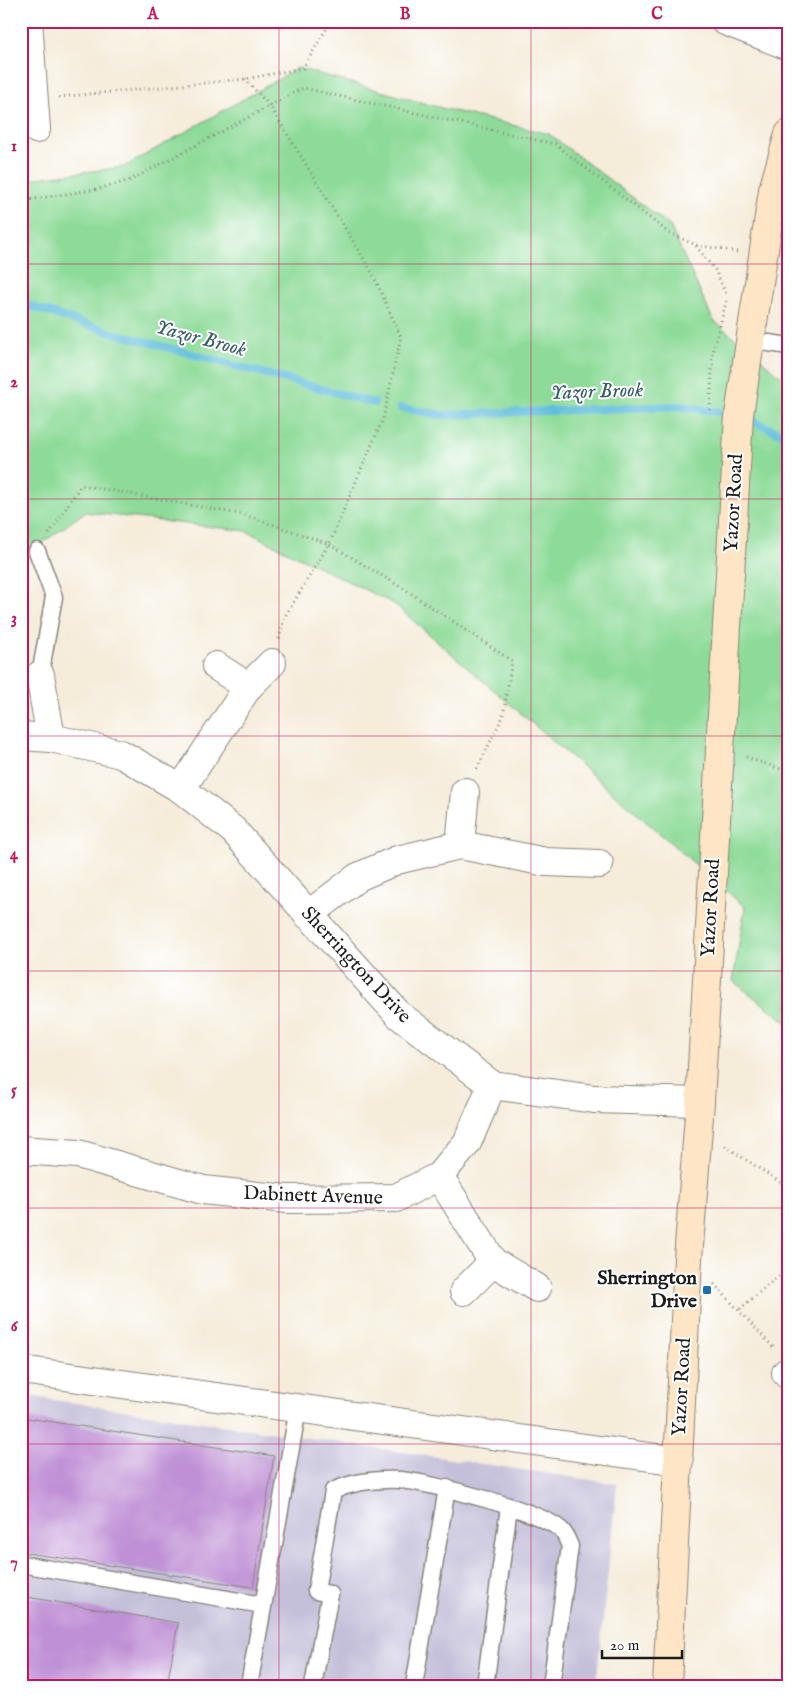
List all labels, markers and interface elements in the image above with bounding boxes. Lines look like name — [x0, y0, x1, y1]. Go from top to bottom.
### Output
text: A — [147, 5, 160, 25]
text: B — [400, 5, 411, 25]
text: C — [651, 5, 663, 25]
text: 1 — [11, 137, 17, 157]
water label: Yazor Brook — [153, 314, 250, 364]
text: 2 — [10, 373, 18, 393]
water label: Yazor Brook — [550, 377, 644, 407]
street label: Yazor Road — [719, 453, 749, 553]
text: 3 — [11, 609, 17, 629]
text: 4 — [10, 845, 19, 865]
street label: Yazor Road — [696, 858, 726, 958]
street label: Sherrington Drive — [295, 901, 417, 1029]
text: 5 — [11, 1081, 17, 1101]
street label: Dabinett Avenue — [243, 1181, 383, 1211]
place label: Sherrington Drive — [597, 1266, 698, 1314]
marker: Sherrington Drive — [701, 1284, 713, 1296]
text: 6 — [11, 1317, 19, 1337]
street label: Yazor Road — [667, 1337, 697, 1437]
text: 7 — [10, 1553, 18, 1573]
scale bar — [602, 1627, 682, 1659]
text: 20 m — [610, 1636, 640, 1655]

